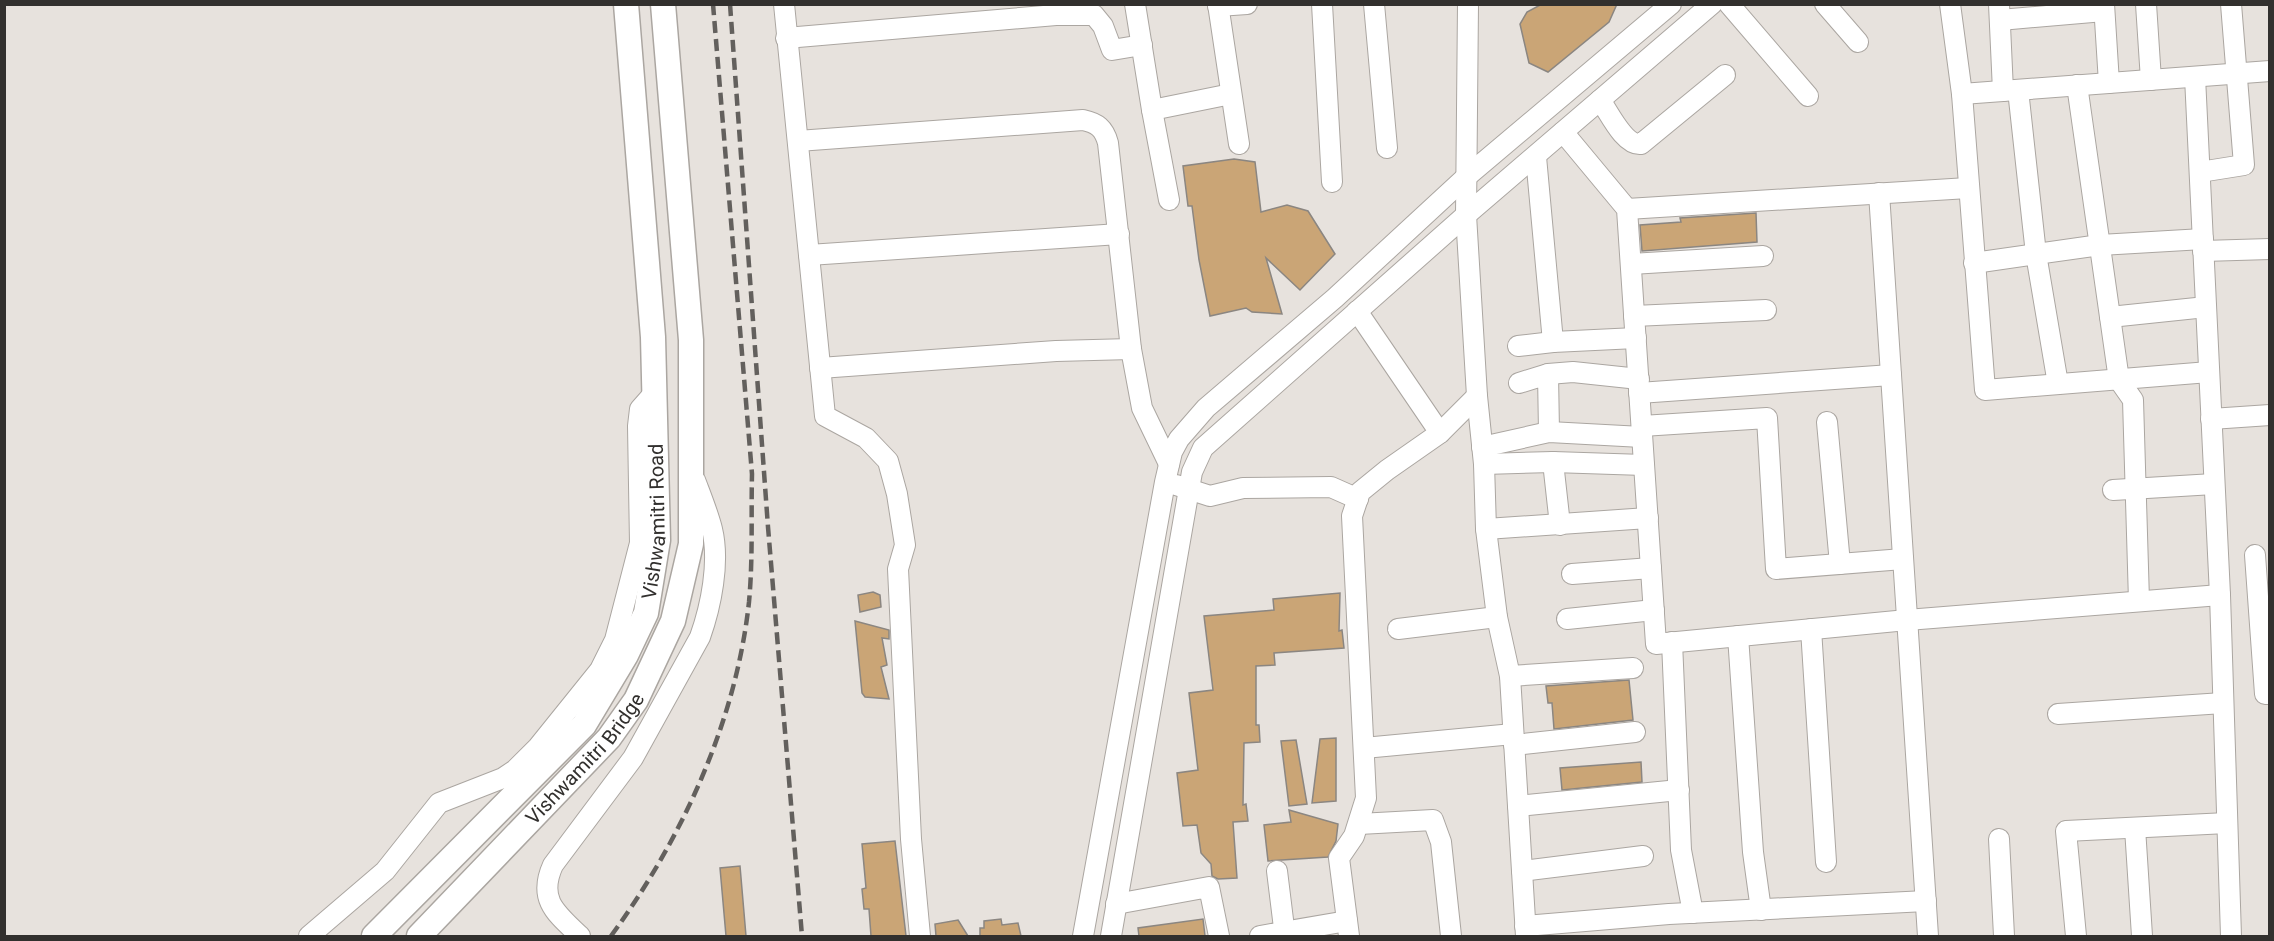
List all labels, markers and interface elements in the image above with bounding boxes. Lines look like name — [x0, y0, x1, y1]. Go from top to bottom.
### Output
street label: Vishwamitri Road — [636, 443, 671, 601]
street label: Vishwamitri Bridge — [521, 690, 649, 829]

